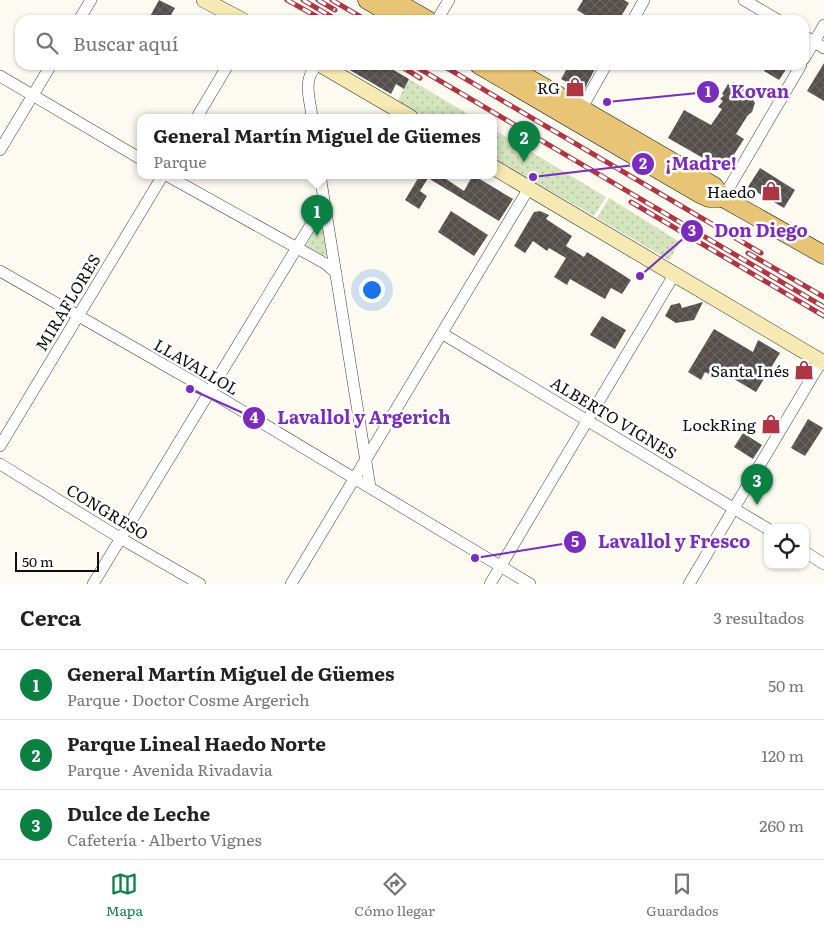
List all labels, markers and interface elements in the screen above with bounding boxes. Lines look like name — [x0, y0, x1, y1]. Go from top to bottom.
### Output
search box — [15, 15, 809, 70]
icon: search — [33, 29, 61, 57]
text: Buscar aquí — [73, 29, 178, 57]
place label: RG — [537, 75, 560, 99]
callout: Kovan — [696, 75, 799, 108]
shop icon: RG — [564, 76, 586, 98]
text: Kovan — [731, 77, 790, 104]
text: 1 — [705, 79, 711, 102]
popup — [137, 114, 497, 179]
text: General Martín Miguel de Güemes — [153, 121, 481, 149]
pin: 2 — [508, 121, 540, 162]
callout: ¡Madre! — [631, 148, 747, 181]
text: Parque — [153, 149, 207, 173]
text: ¡Madre! — [665, 149, 737, 176]
text: 2 — [639, 151, 647, 174]
place label: Haedo — [707, 179, 756, 203]
shop icon: Haedo — [760, 180, 782, 202]
pin: 1 — [301, 195, 333, 236]
callout: Don Diego — [680, 214, 818, 247]
text: Don Diego — [714, 216, 808, 243]
text: 3 — [688, 218, 696, 241]
street label: MIRAFLORES — [29, 249, 105, 355]
your location — [359, 277, 385, 303]
street label: LLAVALLOL — [150, 332, 244, 400]
place label: Santa Inés — [711, 358, 789, 382]
shop icon: Santa Inés — [793, 359, 815, 381]
street label: ALBERTO VIGNES — [546, 370, 682, 464]
callout: Lavallol y Argerich — [242, 401, 460, 434]
text: Lavallol y Argerich — [277, 403, 451, 430]
text: 4 — [249, 405, 259, 428]
place label: LockRing — [682, 412, 756, 436]
shop icon: LockRing — [760, 413, 782, 435]
pin: 3 — [741, 464, 773, 505]
street label: CONGRESO — [62, 477, 154, 545]
map controls — [764, 524, 809, 569]
button: locate — [764, 524, 809, 569]
callout: Lavallol y Fresco — [562, 525, 760, 558]
text: Lavallol y Fresco — [598, 527, 750, 554]
text: 5 — [571, 529, 579, 552]
scale bar — [15, 549, 99, 572]
text: 50 m — [22, 551, 54, 571]
text: Cerca — [20, 601, 81, 632]
text: 3 resultados — [713, 605, 804, 629]
text: General Martín Miguel de Güemes — [67, 659, 394, 687]
text: 1 — [33, 673, 39, 697]
text: 50 m — [768, 673, 804, 697]
text: Parque · Doctor Cosme Argerich — [67, 687, 310, 711]
text: Parque Lineal Haedo Norte — [67, 729, 326, 757]
text: 2 — [32, 743, 40, 767]
text: 120 m — [761, 743, 804, 767]
text: Parque · Avenida Rivadavia — [67, 757, 273, 781]
text: Dulce de Leche — [67, 799, 210, 827]
text: 3 — [32, 813, 40, 837]
text: 260 m — [759, 813, 804, 837]
text: Cafetería · Alberto Vignes — [67, 827, 262, 851]
tab: Mapa — [106, 870, 143, 920]
tab: Cómo llegar — [354, 870, 435, 920]
tab: Guardados — [646, 870, 718, 920]

